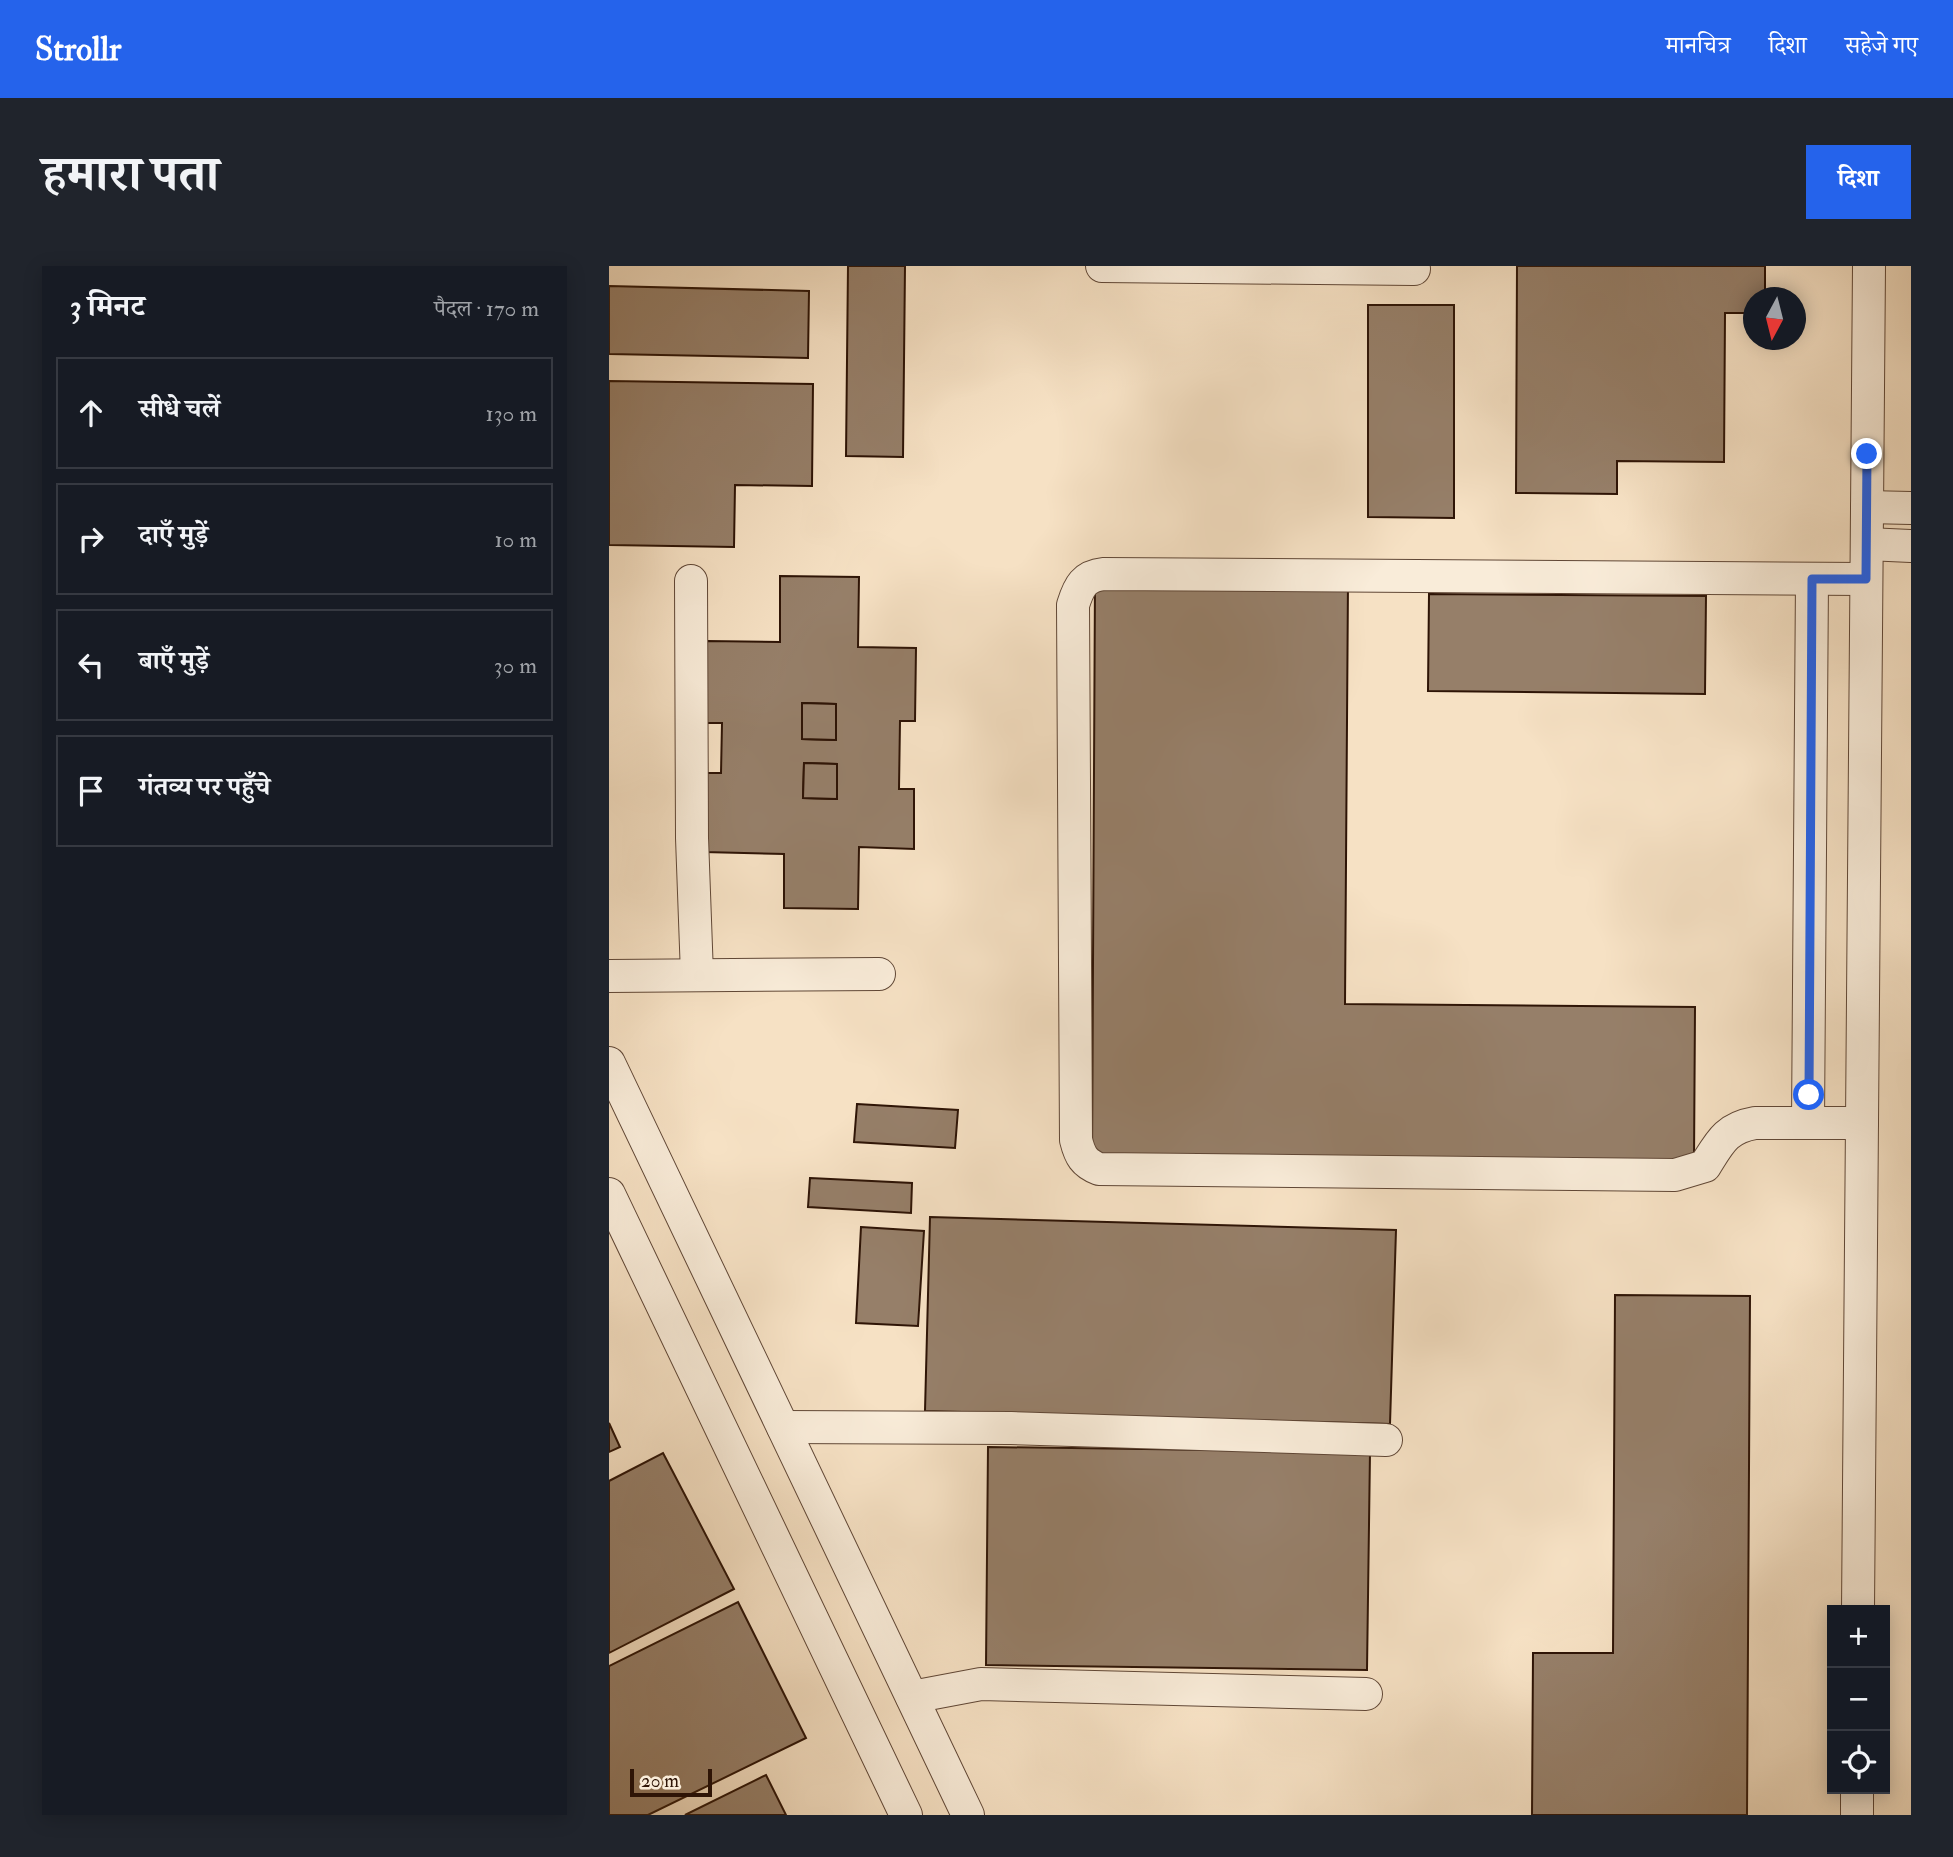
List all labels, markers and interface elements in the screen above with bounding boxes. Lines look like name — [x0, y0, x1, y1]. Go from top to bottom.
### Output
text: Strollr — [35, 29, 121, 70]
text: मानचित्र — [1665, 30, 1731, 61]
text: दिशा — [1769, 30, 1807, 61]
text: सहेजे गए — [1845, 30, 1918, 61]
text: हमारा पता — [42, 144, 219, 205]
button: दिशा — [1806, 145, 1911, 219]
north arrow — [1743, 287, 1806, 350]
text: 3 मिनट — [70, 288, 145, 325]
text: पैदल · 170 m — [434, 294, 539, 323]
text: सीधे चलें — [139, 393, 220, 425]
icon: ahead — [72, 394, 110, 432]
text: 130 m — [485, 399, 537, 428]
route end — [1851, 438, 1882, 469]
text: दाएँ मुड़ें — [139, 519, 208, 551]
icon: right — [72, 520, 110, 558]
text: 10 m — [494, 525, 537, 554]
text: बाएँ मुड़ें — [139, 645, 209, 677]
icon: left — [72, 646, 110, 684]
text: 30 m — [494, 651, 537, 680]
text: गंतव्य पर पहुँचे — [139, 771, 270, 803]
icon: arrive — [72, 772, 110, 810]
route start — [1793, 1079, 1824, 1110]
map controls — [1827, 1605, 1890, 1794]
button: + — [1827, 1605, 1890, 1668]
button: − — [1827, 1668, 1890, 1731]
button: locate — [1827, 1731, 1890, 1794]
scale bar — [630, 1766, 712, 1798]
text: 20 m — [641, 1769, 679, 1793]

